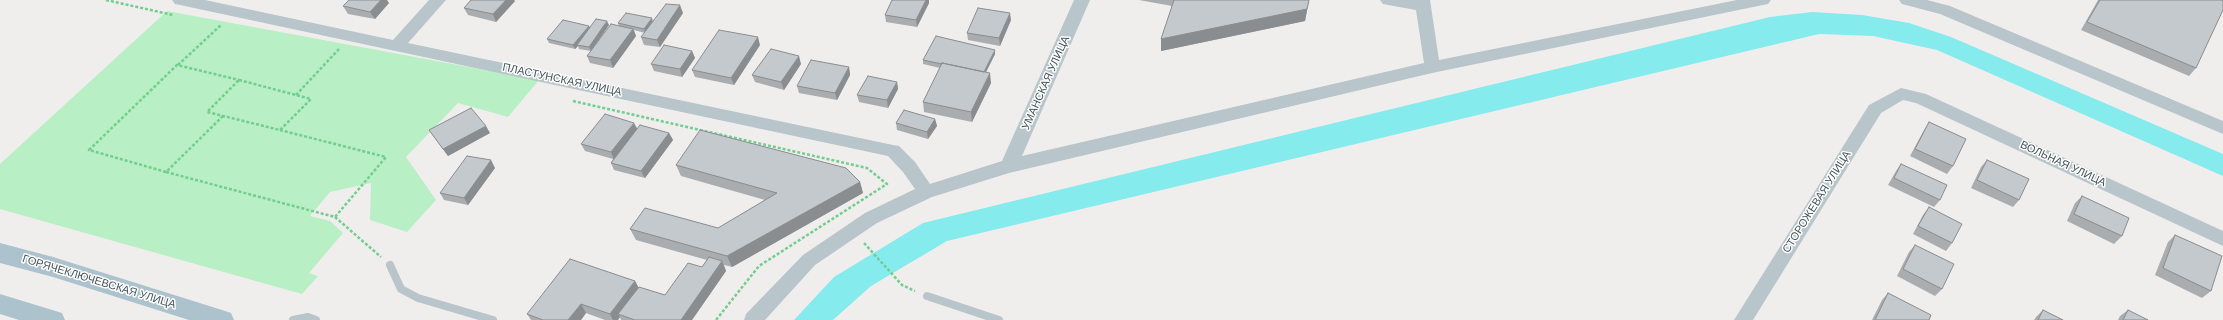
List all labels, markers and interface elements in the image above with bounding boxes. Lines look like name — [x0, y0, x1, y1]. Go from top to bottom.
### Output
street label: УМАНСКАЯ УЛИЦА — [1019, 34, 1073, 132]
street label: ПЛАСТУНСКАЯ УЛИЦА — [501, 61, 623, 99]
street label: ВОЛЬНАЯ УЛИЦА — [2018, 138, 2108, 190]
street label: СТОРОЖЕВАЯ УЛИЦА — [1780, 149, 1854, 255]
street label: ГОРЯЧЕКЛЮЧЕВСКАЯ УЛИЦА — [21, 252, 177, 312]

